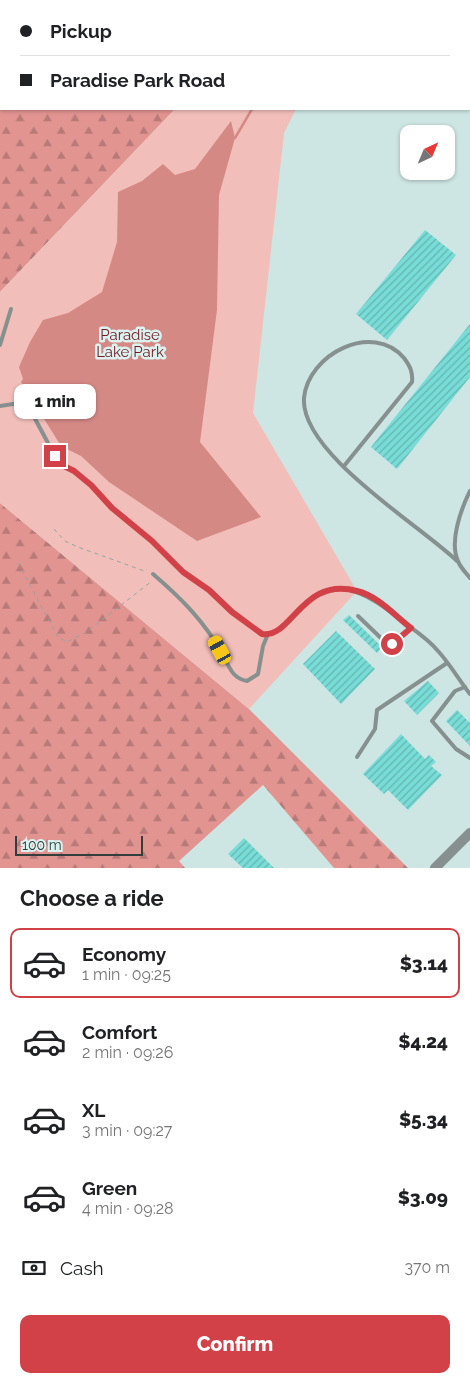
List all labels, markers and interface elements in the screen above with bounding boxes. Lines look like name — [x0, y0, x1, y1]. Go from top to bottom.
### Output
text: Pickup — [50, 20, 112, 42]
text: Paradise Park Road — [50, 69, 225, 91]
north arrow — [400, 125, 455, 180]
map controls — [400, 125, 455, 180]
park label: Paradise Lake Park — [96, 326, 164, 361]
callout: 1 min — [14, 384, 96, 418]
text: 1 min — [34, 392, 76, 411]
route end — [44, 445, 66, 467]
car — [206, 633, 233, 667]
route start — [381, 633, 403, 655]
scale bar — [15, 833, 142, 856]
text: 100 m — [22, 837, 62, 853]
text: Choose a ride — [20, 885, 164, 911]
icon: car — [22, 941, 67, 986]
text: Economy — [82, 943, 166, 965]
text: $3.14 — [400, 952, 448, 974]
text: 1 min · 09:25 — [82, 965, 171, 984]
icon: car — [22, 1019, 67, 1064]
text: Comfort — [82, 1021, 157, 1043]
text: $4.24 — [398, 1030, 448, 1052]
text: 2 min · 09:26 — [82, 1043, 173, 1062]
icon: car — [22, 1097, 67, 1142]
text: XL — [82, 1099, 105, 1121]
text: $5.34 — [399, 1108, 448, 1130]
text: 3 min · 09:27 — [82, 1121, 172, 1140]
icon: car — [22, 1175, 67, 1220]
text: Green — [82, 1177, 137, 1199]
text: $3.09 — [398, 1186, 448, 1208]
text: 4 min · 09:28 — [82, 1199, 174, 1218]
icon: cash — [20, 1254, 48, 1282]
text: Cash — [60, 1257, 104, 1279]
text: 370 m — [404, 1258, 450, 1277]
button: Confirm — [20, 1315, 450, 1373]

